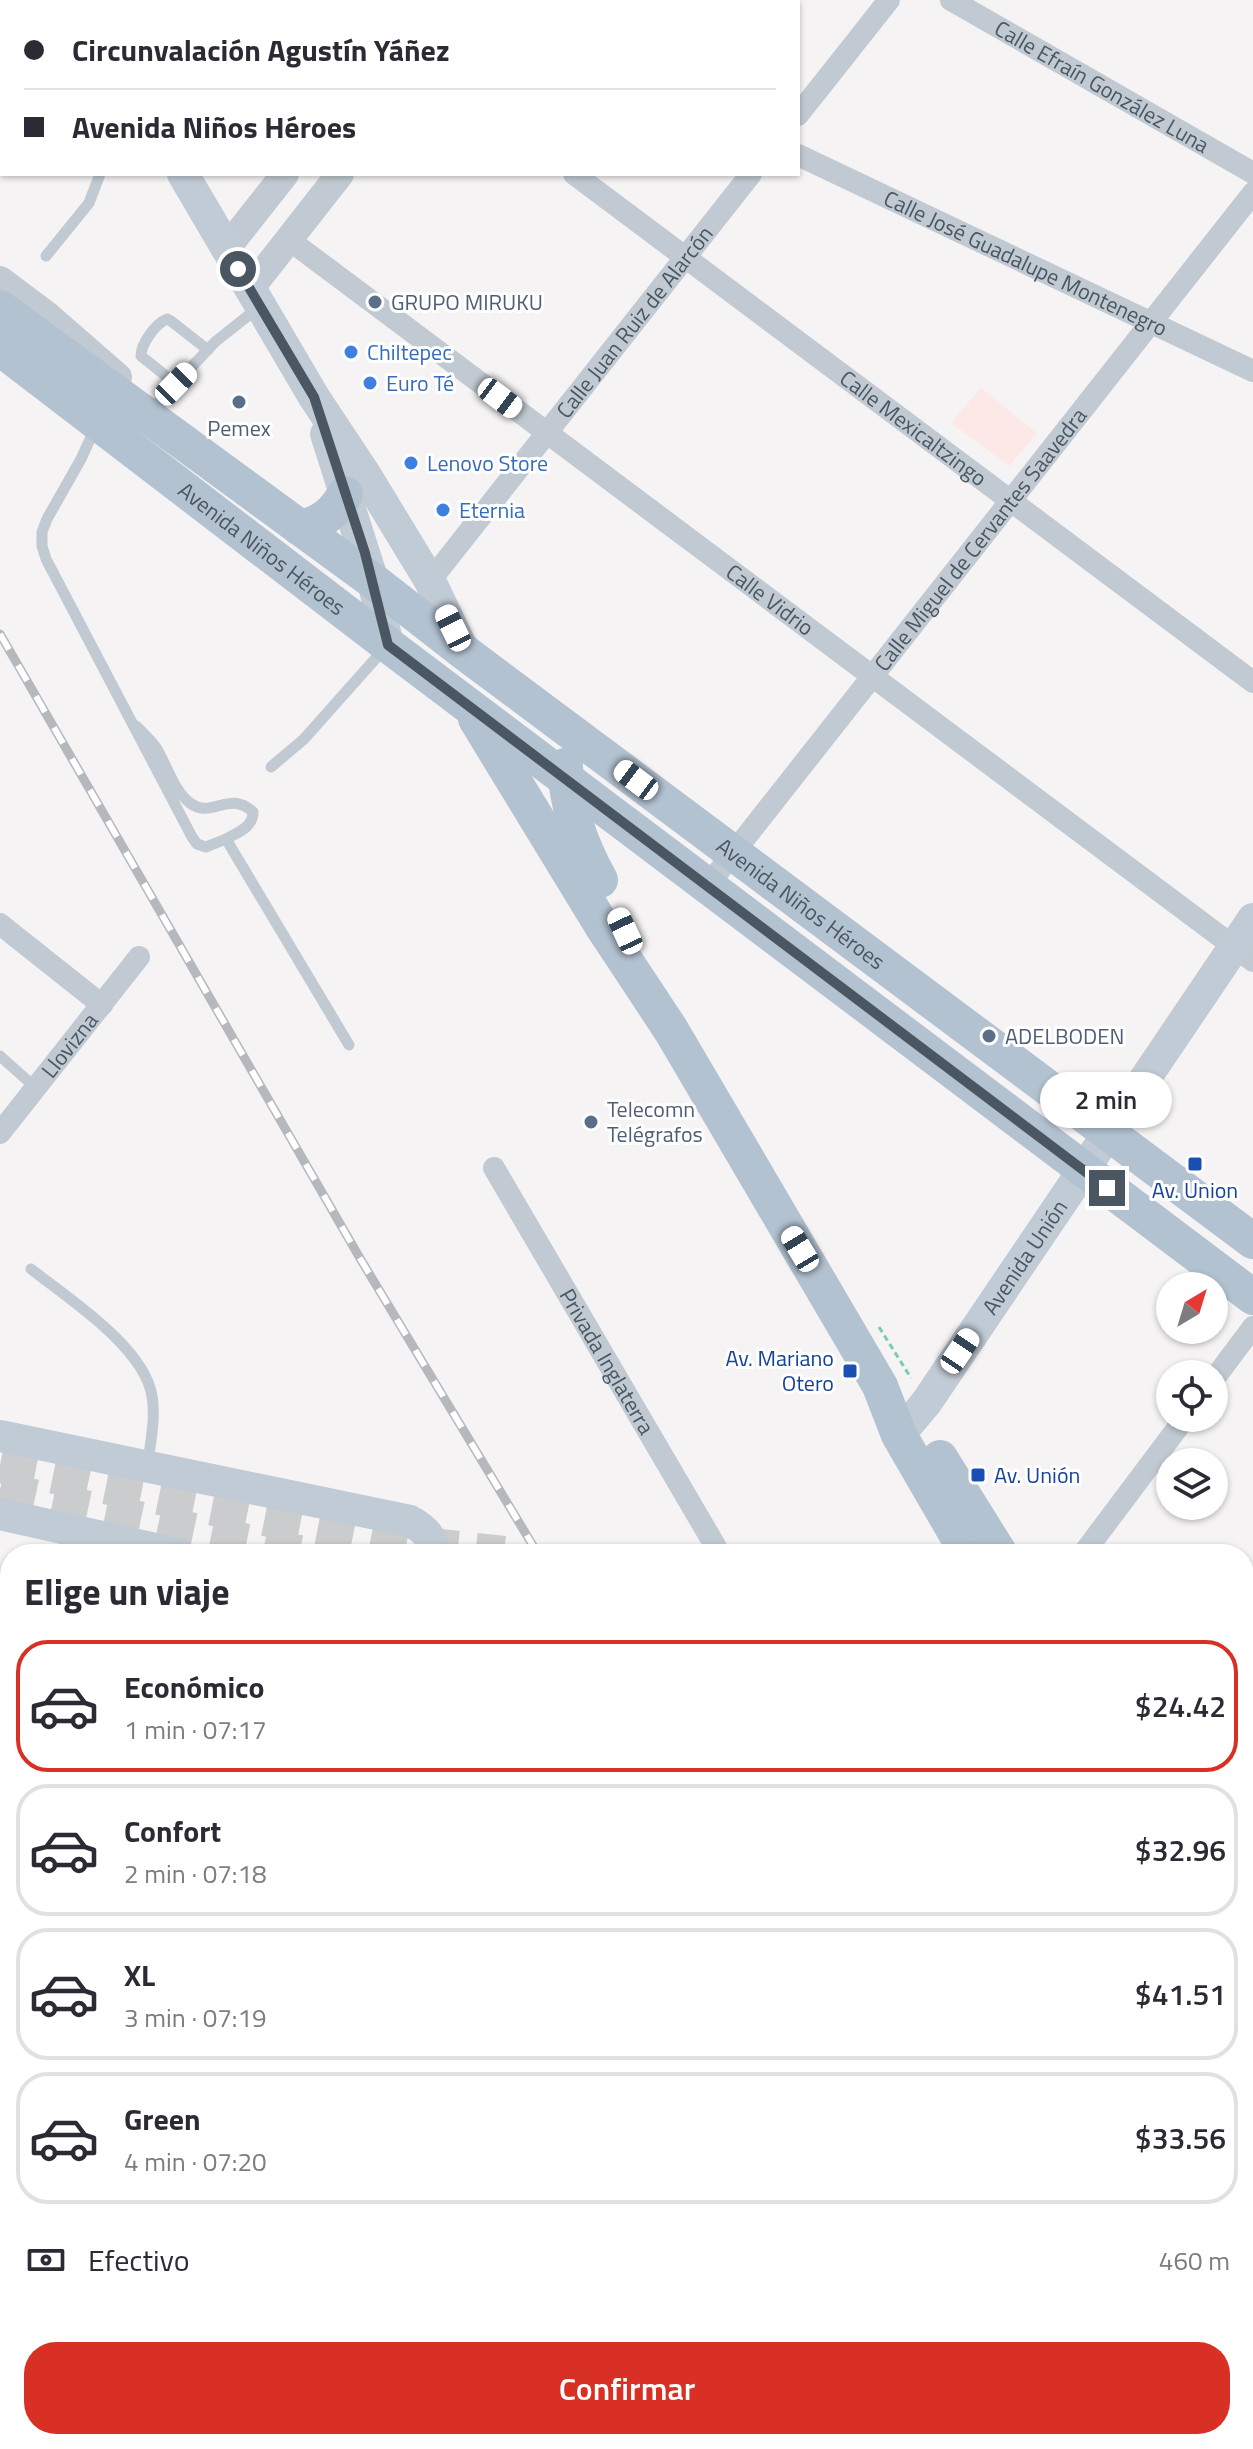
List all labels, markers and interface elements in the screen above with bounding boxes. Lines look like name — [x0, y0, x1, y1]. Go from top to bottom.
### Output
street label: Calle Efraín González Luna — [988, 11, 1216, 162]
text: Circunvalación Agustín Yáñez — [72, 27, 450, 73]
text: Avenida Niños Héroes — [72, 104, 356, 150]
street label: Calle José Guadalupe Montenegro — [878, 181, 1173, 345]
street label: Calle Juan Ruiz de Alarcón — [548, 218, 721, 425]
route start — [220, 251, 256, 287]
place label: GRUPO MIRUKU — [391, 285, 543, 319]
marker: GRUPO MIRUKU — [366, 293, 384, 311]
place label: Chiltepec — [367, 335, 452, 369]
marker: Chiltepec — [342, 343, 360, 361]
car — [151, 358, 201, 410]
street label: Calle Mexicaltzingo — [833, 362, 994, 494]
place label: Euro Té — [386, 366, 454, 400]
marker: Euro Té — [361, 374, 379, 392]
car — [474, 374, 526, 422]
marker: Pemex — [230, 393, 248, 411]
street label: Calle Miguel de Cervantes Saavedra — [866, 400, 1095, 678]
place label: Pemex — [207, 411, 271, 445]
place label: Lenovo Store — [427, 446, 548, 480]
marker: Lenovo Store — [402, 454, 420, 472]
street label: Avenida Niños Héroes — [171, 473, 353, 624]
place label: Eternia — [459, 493, 525, 527]
marker: Eternia — [434, 501, 452, 519]
street label: Calle Vidrio — [719, 555, 821, 644]
car — [432, 601, 474, 655]
car — [610, 756, 662, 804]
street label: Avenida Niños Héroes — [709, 829, 892, 978]
car — [604, 904, 646, 958]
street label: Llovizna — [33, 1005, 106, 1085]
place label: ADELBODEN — [1005, 1019, 1124, 1053]
marker: ADELBODEN — [980, 1027, 998, 1045]
callout: 2 min — [1041, 1072, 1173, 1128]
text: 2 min — [1075, 1080, 1137, 1119]
place label: Telecomn Telégrafos — [607, 1092, 703, 1151]
marker: Telecomn Telégrafos — [582, 1113, 600, 1131]
marker: Av. Union — [1186, 1155, 1204, 1173]
route end — [1089, 1170, 1125, 1206]
place label: Av. Union — [1152, 1173, 1238, 1207]
street label: Avenida Unión — [973, 1193, 1076, 1322]
car — [777, 1222, 823, 1276]
north arrow — [1156, 1272, 1228, 1344]
map controls — [1156, 1272, 1228, 1520]
street label: Privada Inglaterra — [551, 1282, 663, 1441]
car — [937, 1324, 983, 1378]
place label: Av. Mariano Otero — [725, 1341, 834, 1400]
button: locate — [1156, 1360, 1228, 1432]
marker: Av. Mariano Otero — [841, 1362, 859, 1380]
button: layers — [1156, 1448, 1228, 1520]
place label: Av. Unión — [994, 1458, 1080, 1492]
marker: Av. Unión — [969, 1466, 987, 1484]
text: Elige un viaje — [24, 1564, 230, 1619]
text: Económico — [124, 1664, 264, 1710]
icon: car — [28, 1670, 100, 1742]
text: $24.42 — [1135, 1683, 1226, 1729]
text: 1 min · 07:17 — [124, 1710, 267, 1749]
text: Confort — [124, 1808, 221, 1854]
icon: car — [28, 1814, 100, 1886]
text: $32.96 — [1135, 1827, 1226, 1873]
text: 2 min · 07:18 — [124, 1854, 267, 1893]
text: XL — [124, 1952, 155, 1998]
icon: car — [28, 1958, 100, 2030]
text: $41.51 — [1135, 1971, 1226, 2017]
text: 3 min · 07:19 — [124, 1998, 267, 2037]
text: Green — [124, 2096, 201, 2142]
icon: car — [28, 2102, 100, 2174]
text: $33.56 — [1135, 2115, 1226, 2161]
text: 4 min · 07:20 — [124, 2142, 267, 2181]
text: Efectivo — [88, 2237, 190, 2283]
icon: cash — [24, 2238, 68, 2282]
text: 460 m — [1159, 2241, 1230, 2280]
button: Confirmar — [24, 2342, 1230, 2434]

